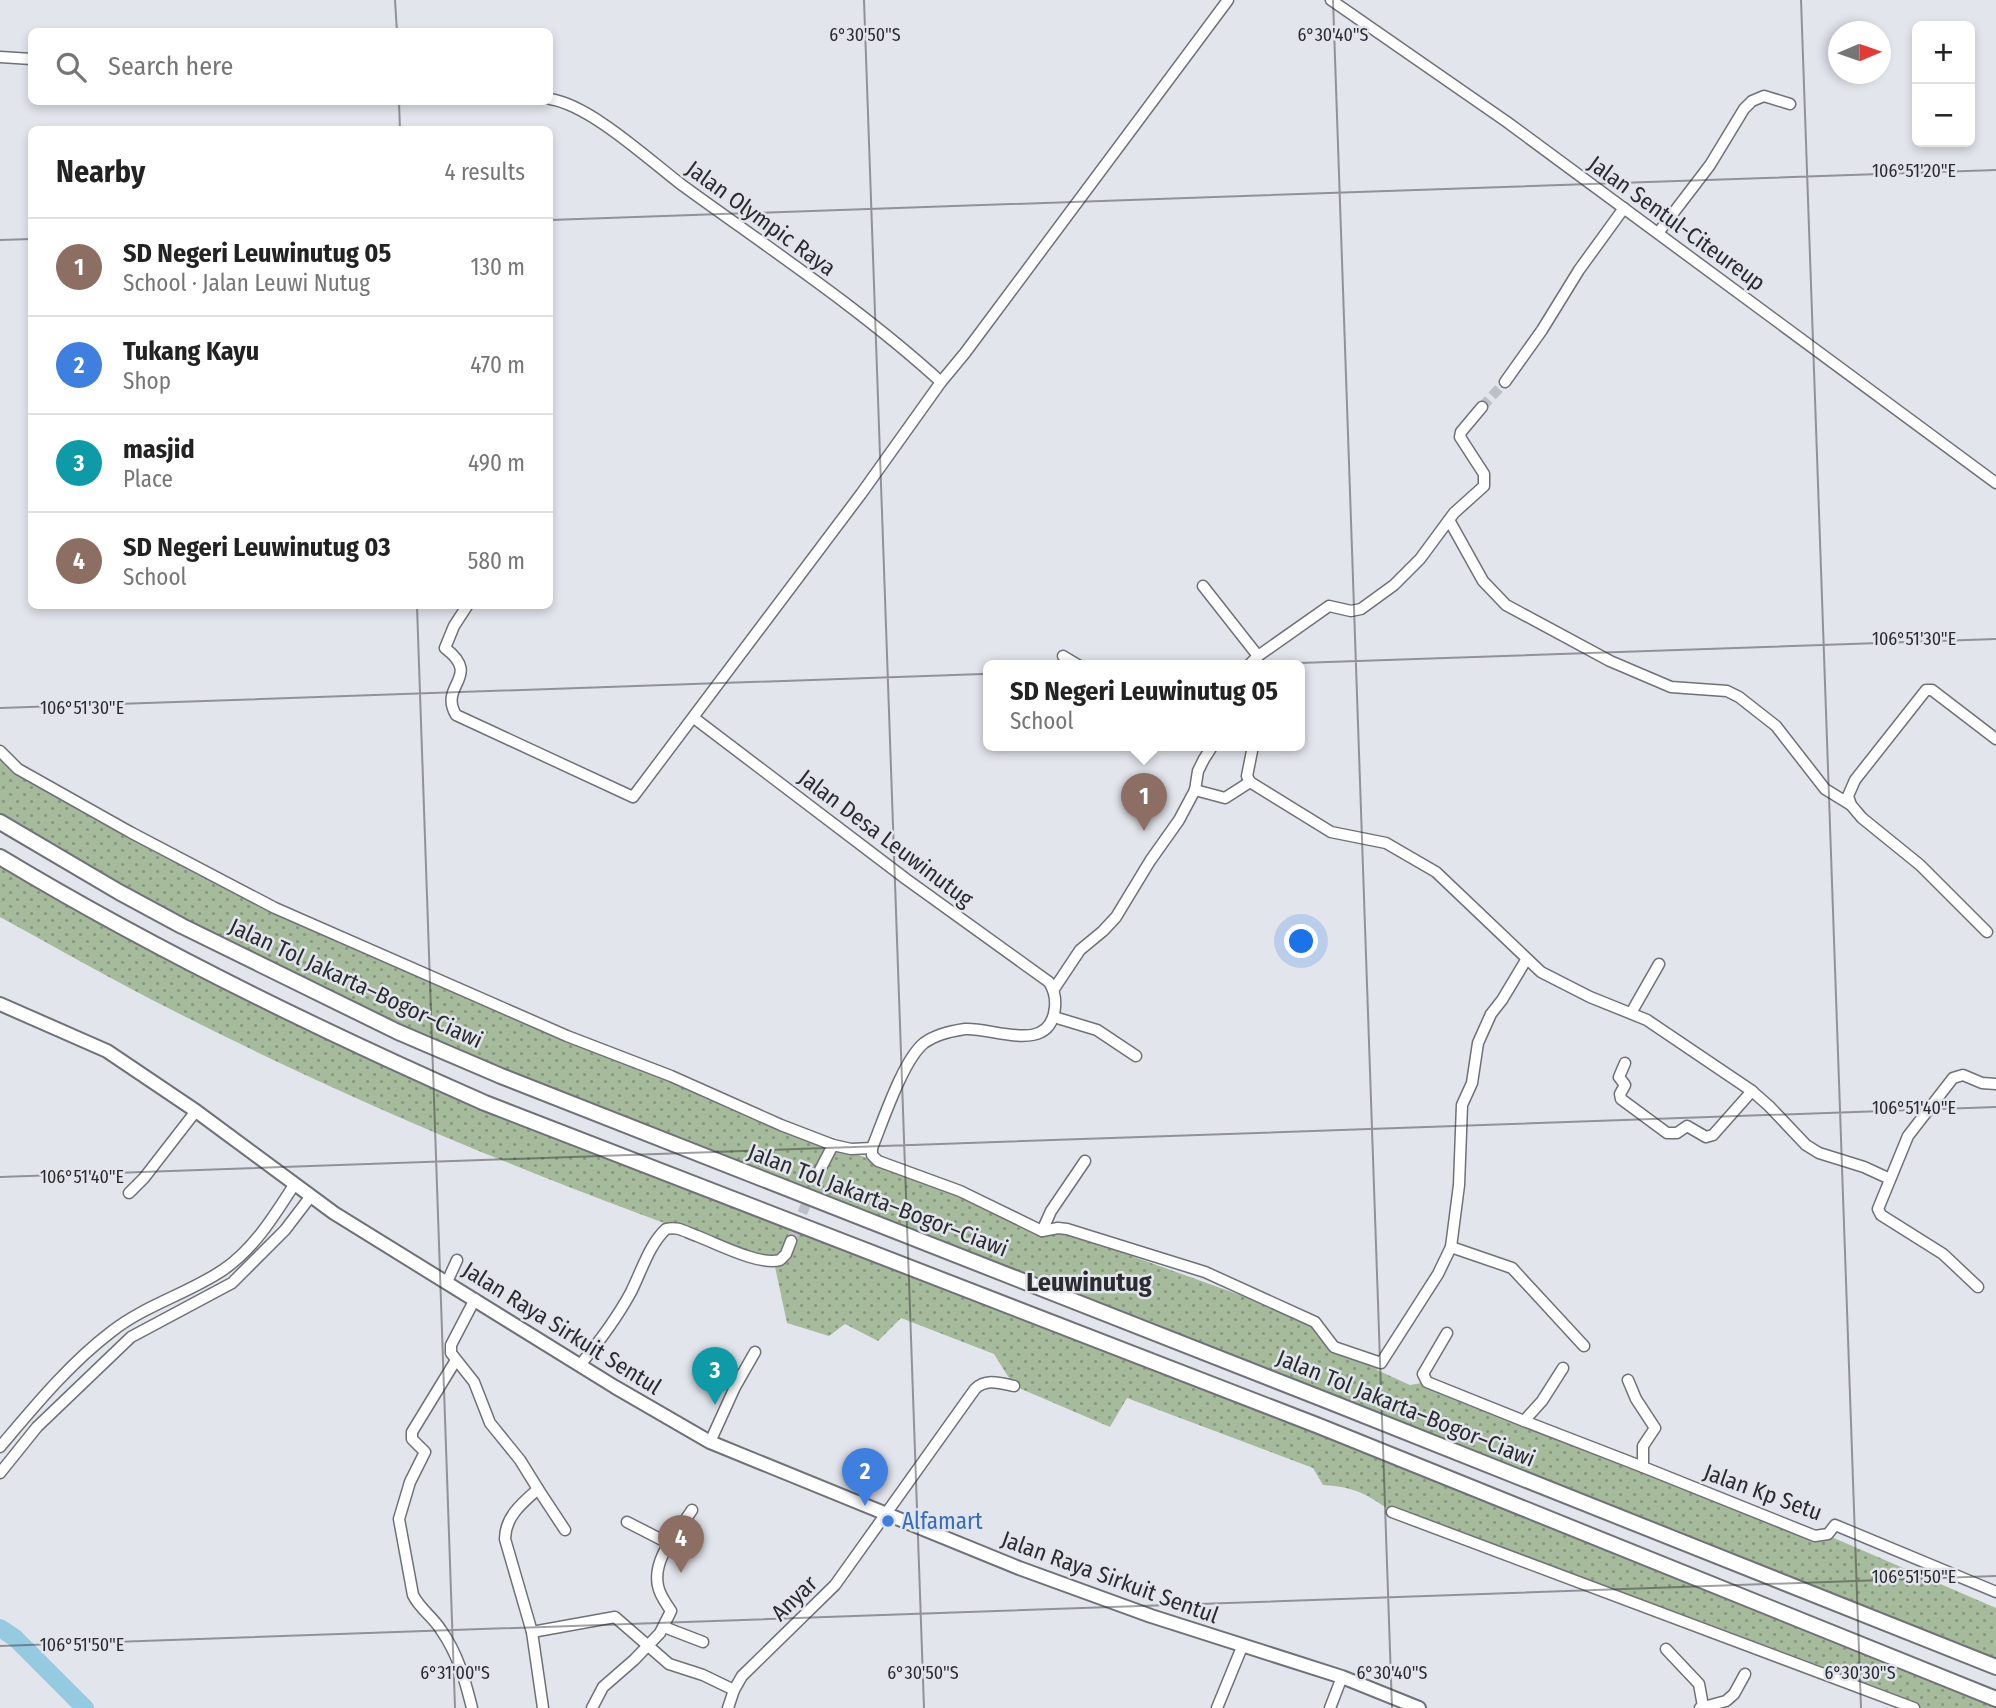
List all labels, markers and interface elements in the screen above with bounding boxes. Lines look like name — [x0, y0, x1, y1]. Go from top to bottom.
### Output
north arrow — [1828, 21, 1891, 84]
map controls — [1912, 21, 1975, 147]
button: + — [1912, 21, 1975, 84]
text: 6°30'50"S — [829, 24, 901, 46]
text: 6°30'40"S — [1297, 24, 1369, 46]
search box — [28, 28, 553, 105]
icon: search — [52, 48, 90, 86]
text: Search here — [108, 51, 233, 82]
button: − — [1912, 84, 1975, 147]
street label: Jalan Sentul-Citeureup — [1583, 149, 1771, 297]
text: Nearby — [56, 154, 145, 190]
street label: Jalan Olympic Raya — [681, 154, 841, 282]
text: 4 results — [444, 158, 525, 186]
text: 106°51'20"E — [1872, 160, 1956, 182]
text: SD Negeri Leuwinutug 05 — [123, 238, 391, 269]
text: 1 — [74, 253, 84, 281]
text: 130 m — [471, 253, 525, 281]
text: School · Jalan Leuwi Nutug — [123, 269, 370, 297]
text: Tukang Kayu — [123, 336, 259, 367]
text: 2 — [74, 351, 84, 379]
text: 470 m — [470, 351, 525, 379]
text: Shop — [123, 367, 171, 395]
text: masjid — [123, 434, 195, 465]
text: 3 — [74, 449, 84, 477]
text: 490 m — [468, 449, 525, 477]
text: Place — [123, 465, 173, 493]
text: SD Negeri Leuwinutug 03 — [123, 532, 391, 563]
text: 4 — [73, 547, 85, 575]
text: 580 m — [468, 547, 525, 575]
text: School — [123, 563, 187, 591]
text: 106°51'30"E — [1872, 628, 1956, 650]
popup — [983, 660, 1305, 751]
text: SD Negeri Leuwinutug 05 — [1010, 676, 1278, 707]
text: 106°51'30"E — [40, 697, 124, 719]
text: School — [1010, 707, 1074, 735]
street label: Jalan Desa Leuwinutug — [793, 763, 979, 913]
pin: 1 — [1121, 773, 1167, 831]
street label: Jalan Tol Jakarta–Bogor–Ciawi — [225, 912, 487, 1054]
your location — [1284, 924, 1318, 958]
text: 106°51'40"E — [1872, 1097, 1956, 1119]
street label: Jalan Tol Jakarta–Bogor–Ciawi — [744, 1137, 1012, 1263]
text: 106°51'40"E — [40, 1166, 124, 1188]
street label: Jalan Raya Sirkuit Sentul — [457, 1255, 667, 1401]
district label: Leuwinutug — [1026, 1267, 1152, 1298]
street label: Jalan Tol Jakarta–Bogor–Ciawi — [1273, 1343, 1539, 1473]
pin: 3 — [692, 1347, 738, 1405]
pin: 2 — [842, 1448, 888, 1506]
street label: Jalan Kp Setu — [1700, 1458, 1826, 1526]
place label: Alfamart — [902, 1507, 983, 1535]
marker: Alfamart — [880, 1513, 896, 1529]
pin: 4 — [658, 1515, 704, 1573]
street label: Jalan Raya Sirkuit Sentul — [998, 1525, 1222, 1629]
text: 106°51'50"E — [1872, 1566, 1956, 1588]
street label: Anyar — [765, 1569, 823, 1627]
text: 106°51'50"E — [40, 1634, 124, 1656]
text: 6°31'00"S — [420, 1662, 490, 1684]
text: 6°30'50"S — [887, 1662, 959, 1684]
text: 6°30'40"S — [1356, 1662, 1428, 1684]
text: 6°30'30"S — [1824, 1662, 1896, 1684]

